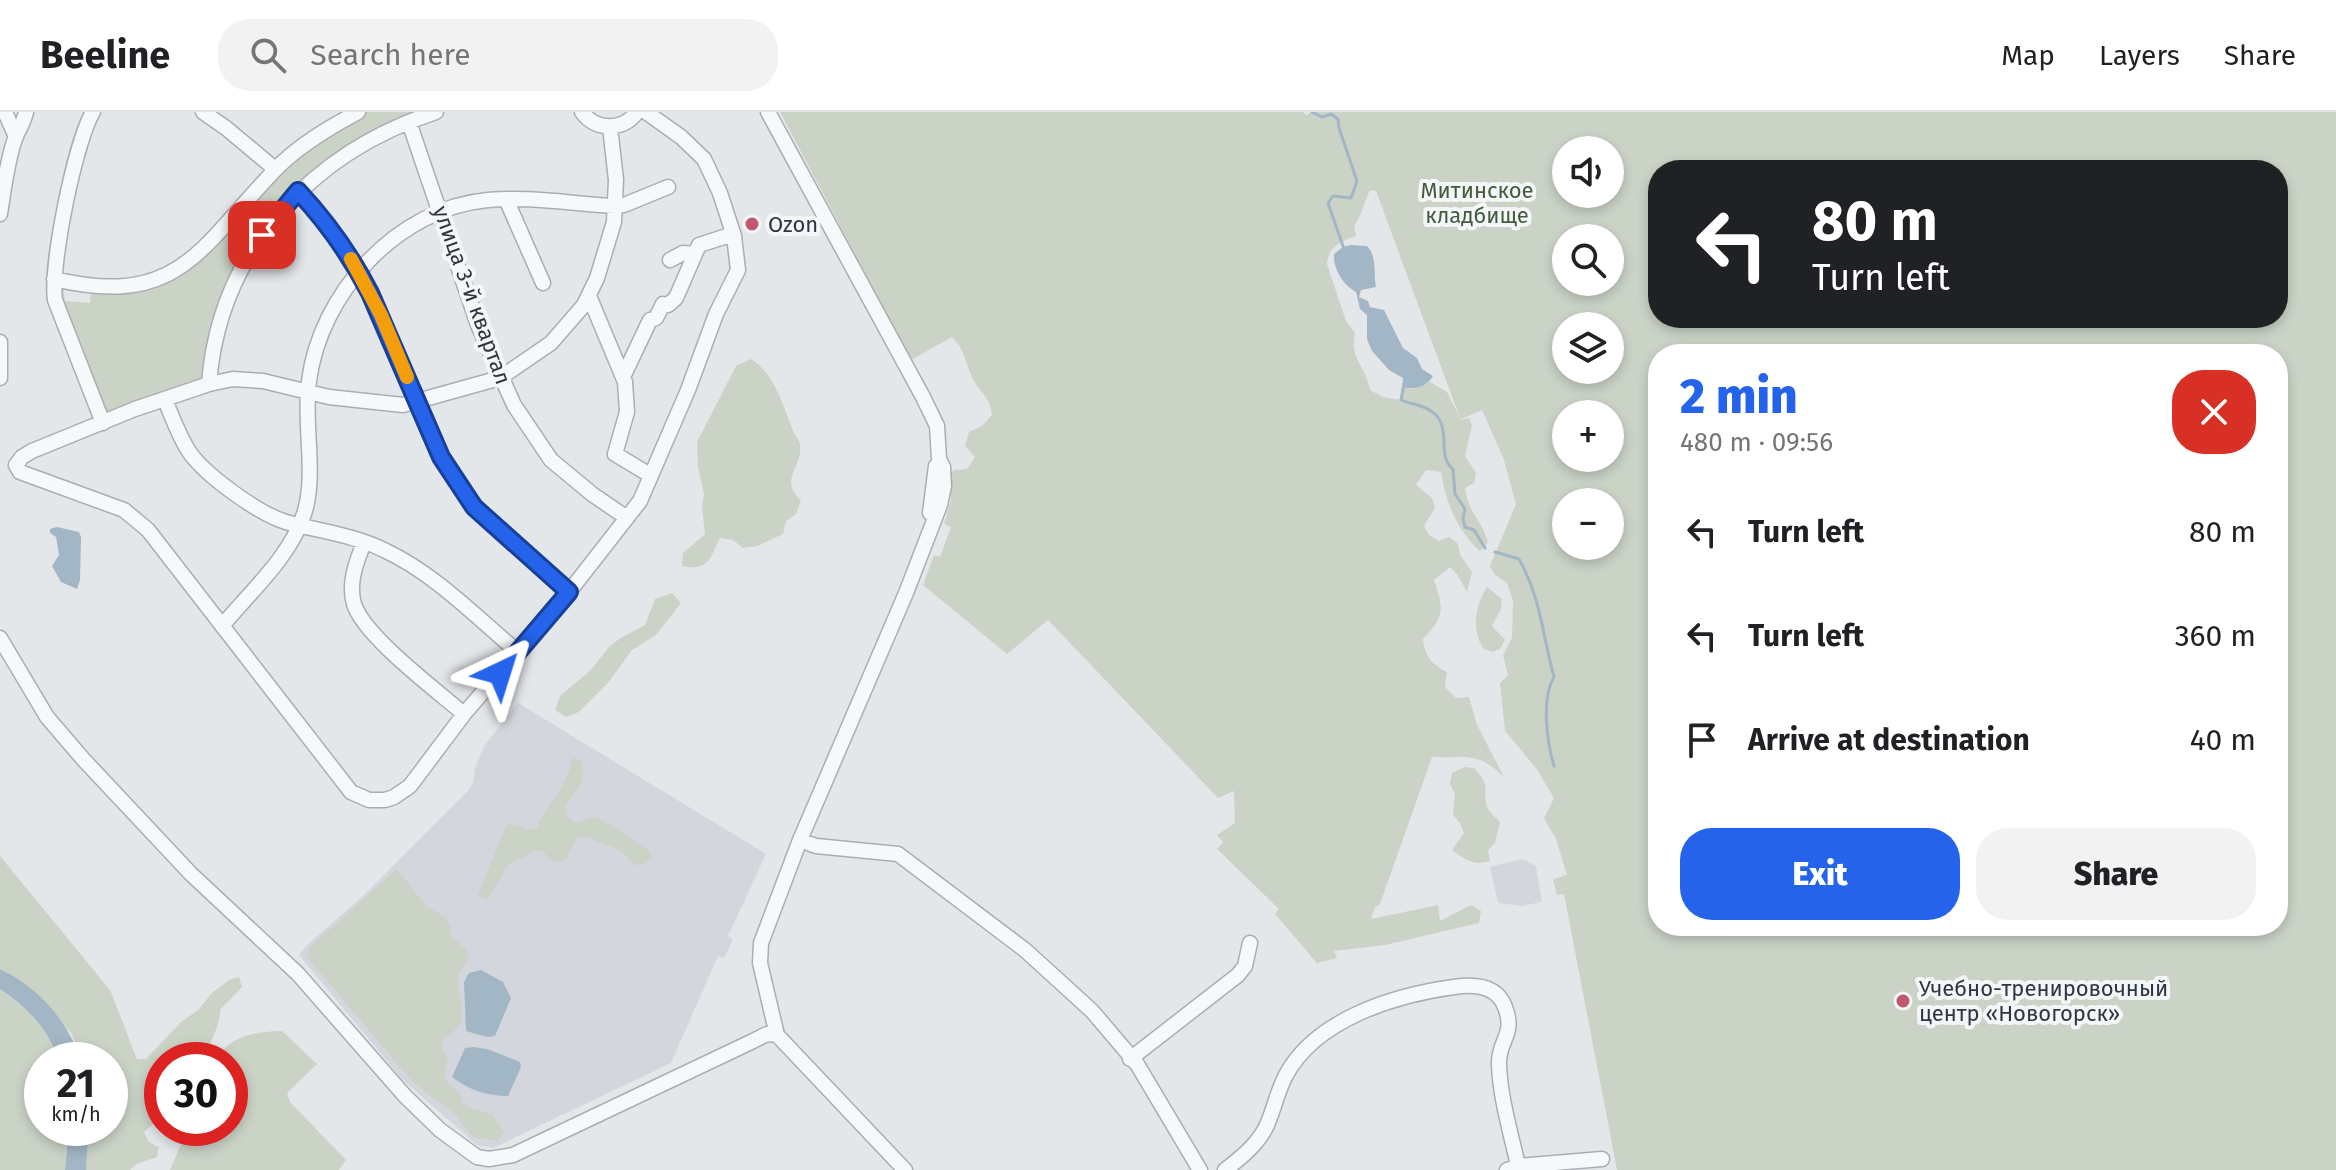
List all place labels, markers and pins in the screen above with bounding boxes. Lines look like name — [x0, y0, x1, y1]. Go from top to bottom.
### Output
pin — [228, 201, 296, 269]
place label: Ozon — [768, 211, 818, 238]
marker: Ozon — [743, 215, 761, 233]
place label: Учебно-тренировочный центр «Новогорск» — [1919, 975, 2168, 1027]
marker: Учебно-тренировочный центр «Новогорск» — [1894, 992, 1912, 1010]

